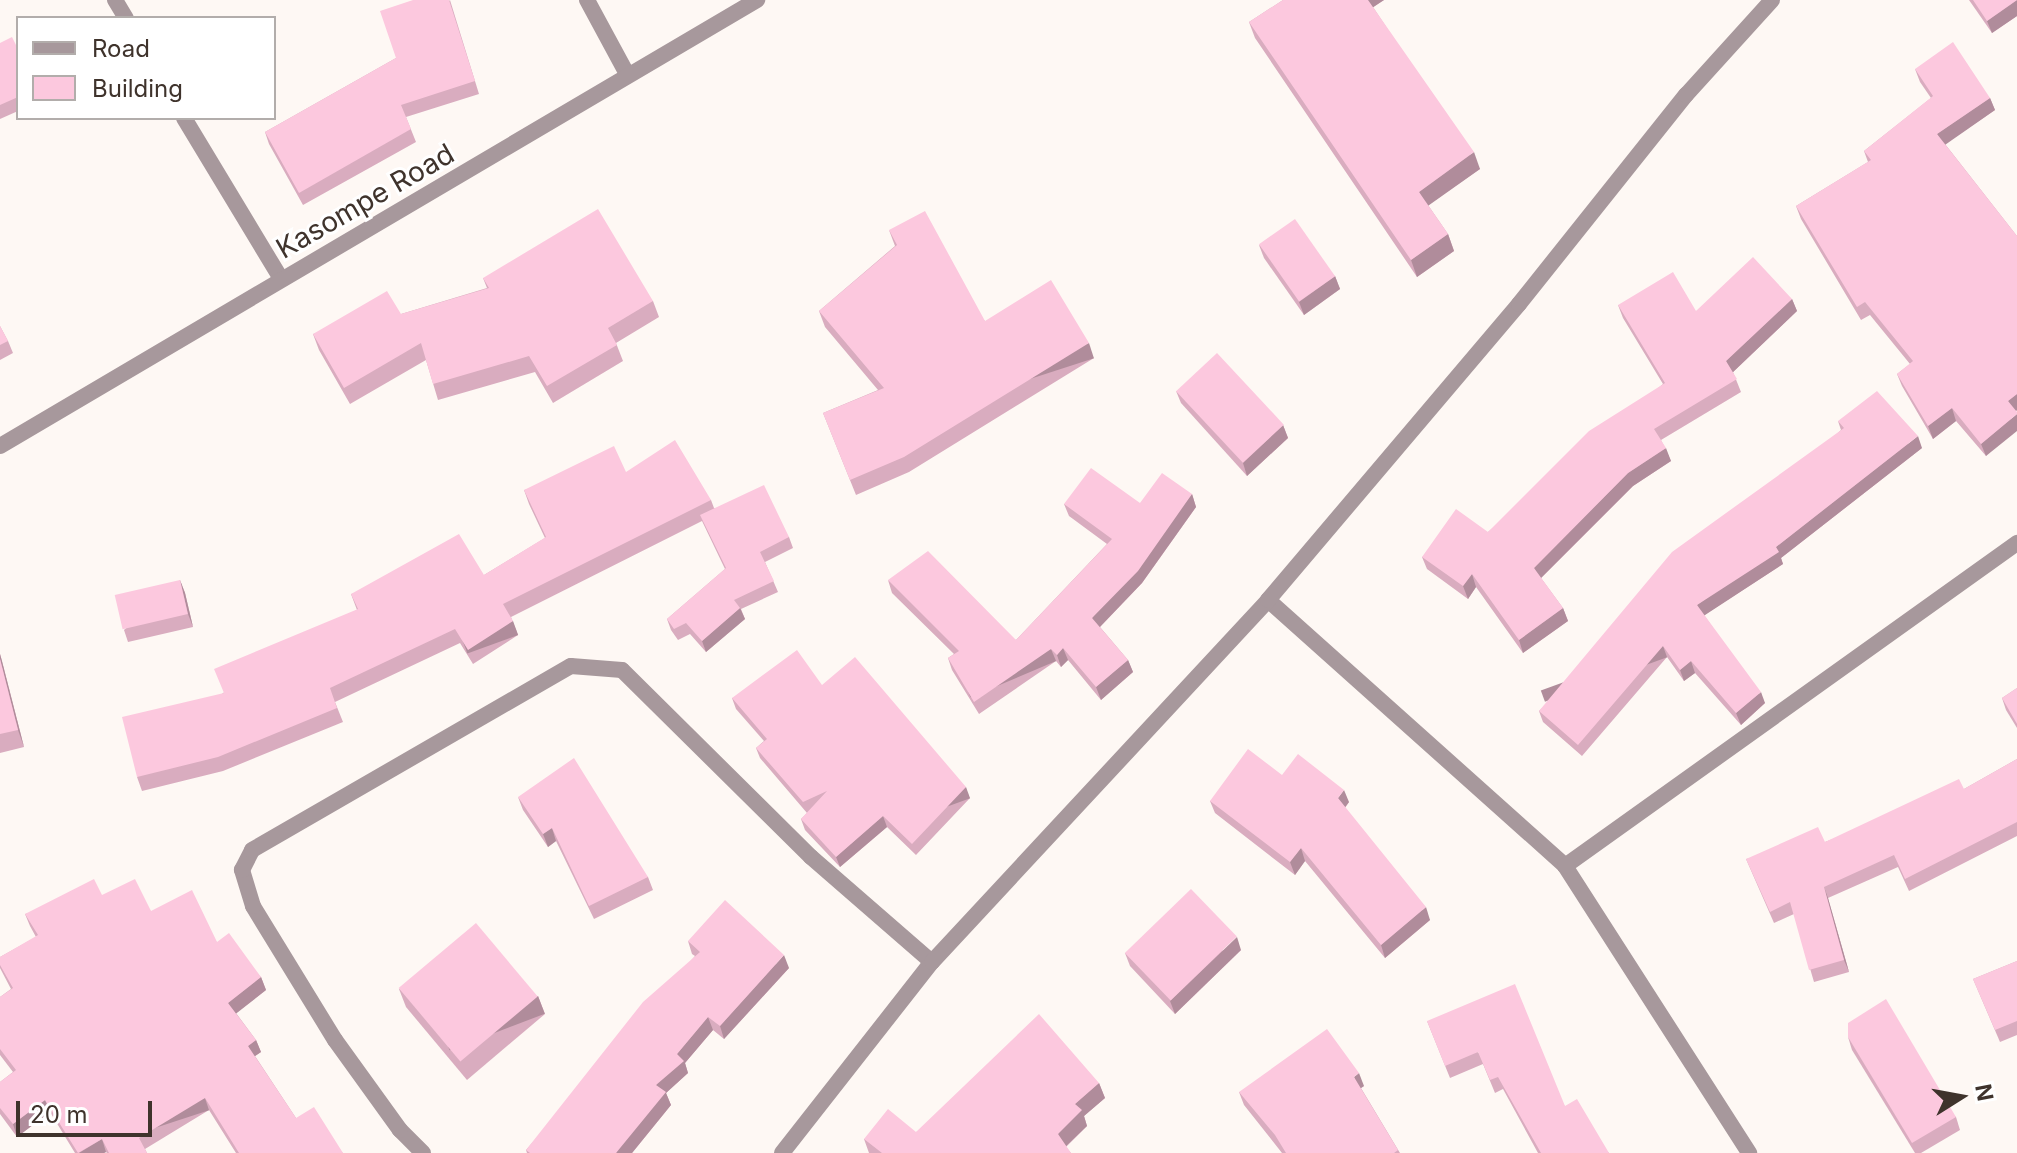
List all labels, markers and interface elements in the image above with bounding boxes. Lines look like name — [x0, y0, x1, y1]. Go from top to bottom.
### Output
legend — [16, 16, 276, 120]
text: Road — [92, 34, 150, 63]
text: Building — [92, 74, 183, 103]
street label: Kasompe Road — [270, 137, 460, 265]
north arrow — [1921, 1057, 2001, 1137]
text: N — [1970, 1082, 1999, 1103]
scale bar — [20, 1085, 156, 1135]
text: 20 m — [30, 1100, 88, 1129]

